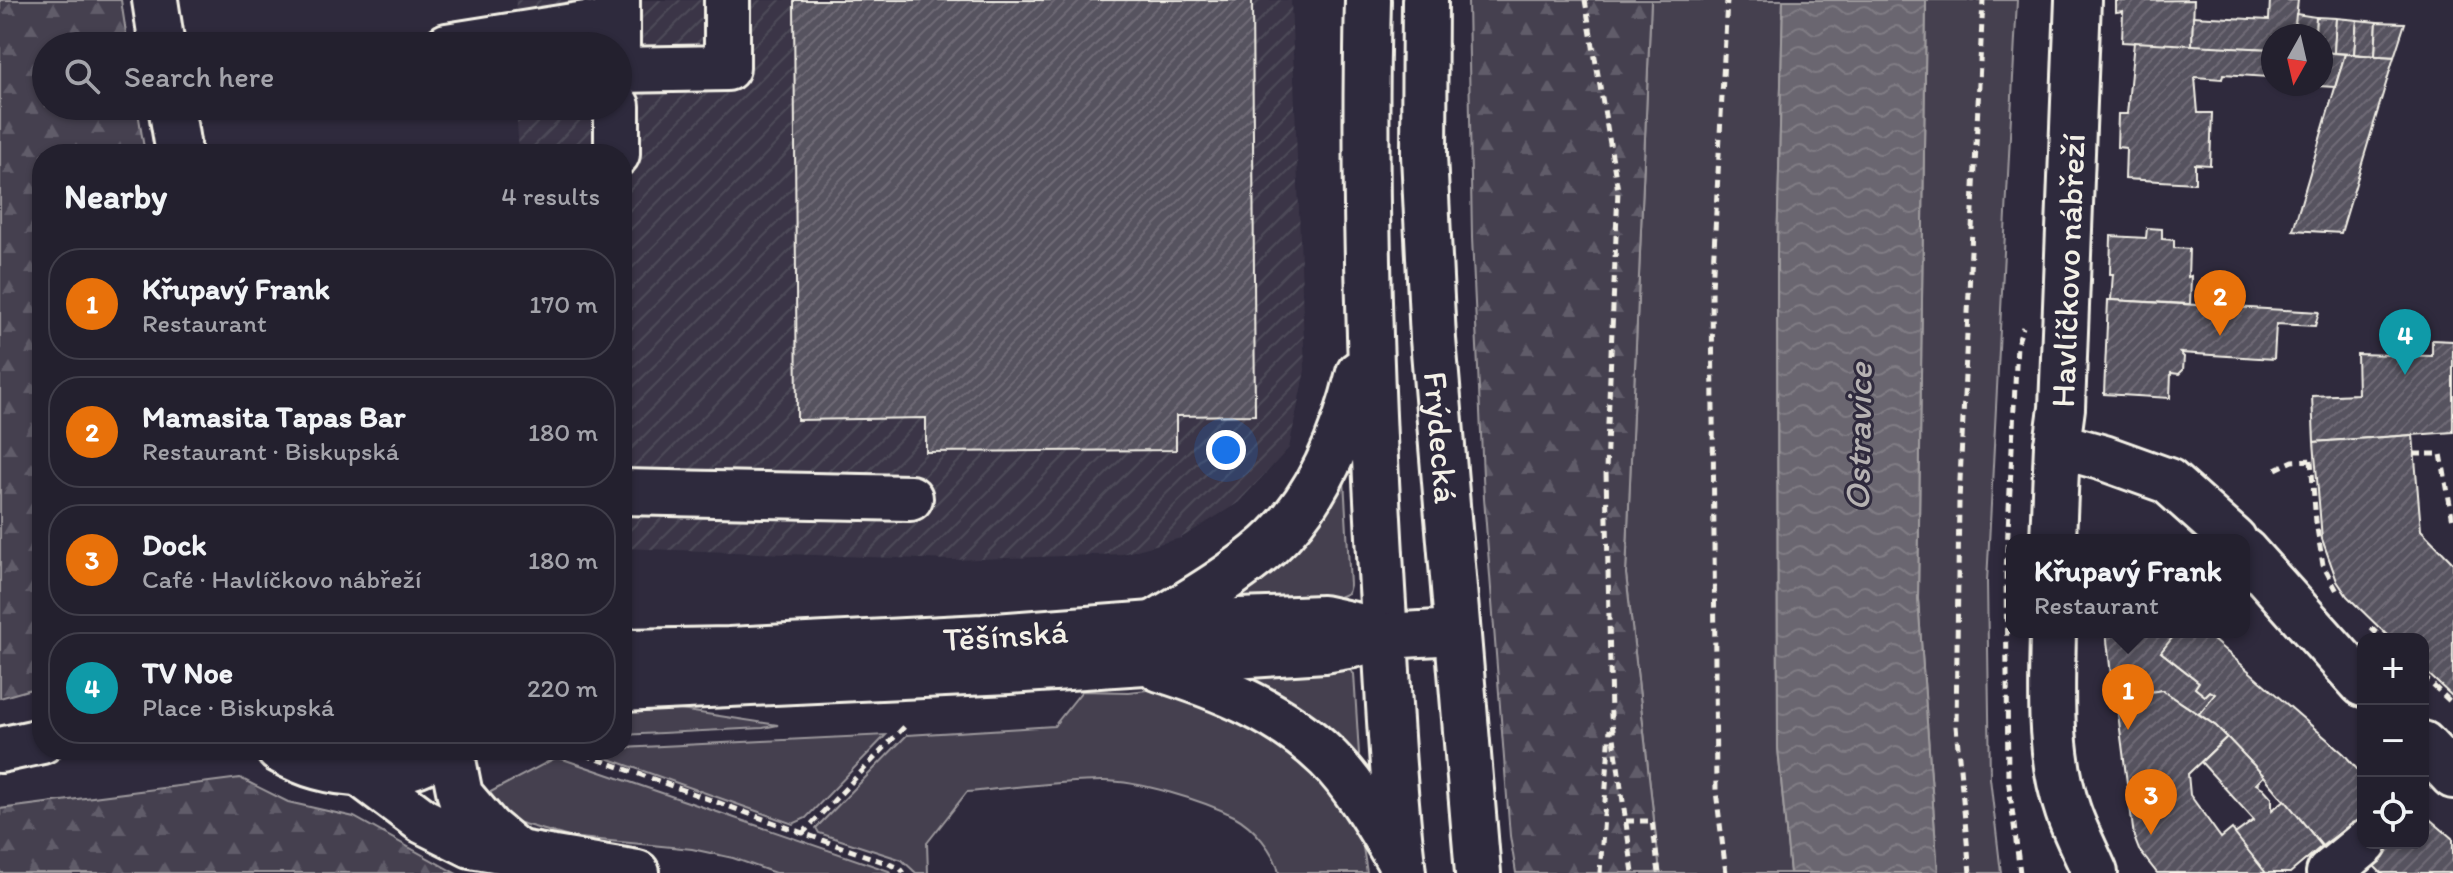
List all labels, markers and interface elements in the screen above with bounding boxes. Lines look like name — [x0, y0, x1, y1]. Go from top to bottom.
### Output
north arrow — [2261, 24, 2333, 96]
search box — [32, 32, 632, 120]
icon: search — [60, 54, 104, 98]
text: Search here — [124, 58, 274, 95]
street label: Havlíčkovo nábřeží — [2042, 132, 2093, 408]
text: Nearby — [64, 176, 167, 217]
text: 4 results — [501, 180, 600, 212]
text: Křupavý Frank — [142, 270, 330, 307]
pin: 2 — [2194, 270, 2246, 336]
text: 1 — [86, 288, 98, 320]
text: 170 m — [529, 288, 598, 320]
text: Restaurant — [142, 307, 267, 339]
pin: 4 — [2379, 309, 2431, 375]
water label: Ostravice — [1835, 361, 1881, 511]
street label: Frýdecká — [1415, 370, 1467, 505]
text: Mamasita Tapas Bar — [142, 398, 405, 435]
text: 2 — [85, 416, 99, 448]
text: 180 m — [528, 416, 598, 448]
your location — [1206, 430, 1246, 470]
text: Restaurant · Biskupská — [142, 435, 399, 467]
text: Dock — [142, 526, 207, 563]
popup — [2006, 534, 2250, 638]
text: 3 — [85, 544, 99, 576]
text: 180 m — [528, 544, 598, 576]
text: Křupavý Frank — [2034, 552, 2222, 589]
text: Café · Havlíčkovo nábřeží — [142, 563, 421, 595]
text: Restaurant — [2034, 589, 2159, 621]
street label: Těšínská — [942, 610, 1070, 660]
map controls — [2357, 633, 2429, 849]
button: + — [2357, 633, 2429, 705]
text: TV Noe — [142, 654, 233, 691]
pin: 1 — [2102, 664, 2154, 730]
text: 4 — [84, 672, 100, 704]
text: 220 m — [527, 672, 598, 704]
text: Place · Biskupská — [142, 691, 334, 723]
button: − — [2357, 705, 2429, 777]
pin: 3 — [2125, 769, 2177, 835]
button: locate — [2357, 777, 2429, 849]

